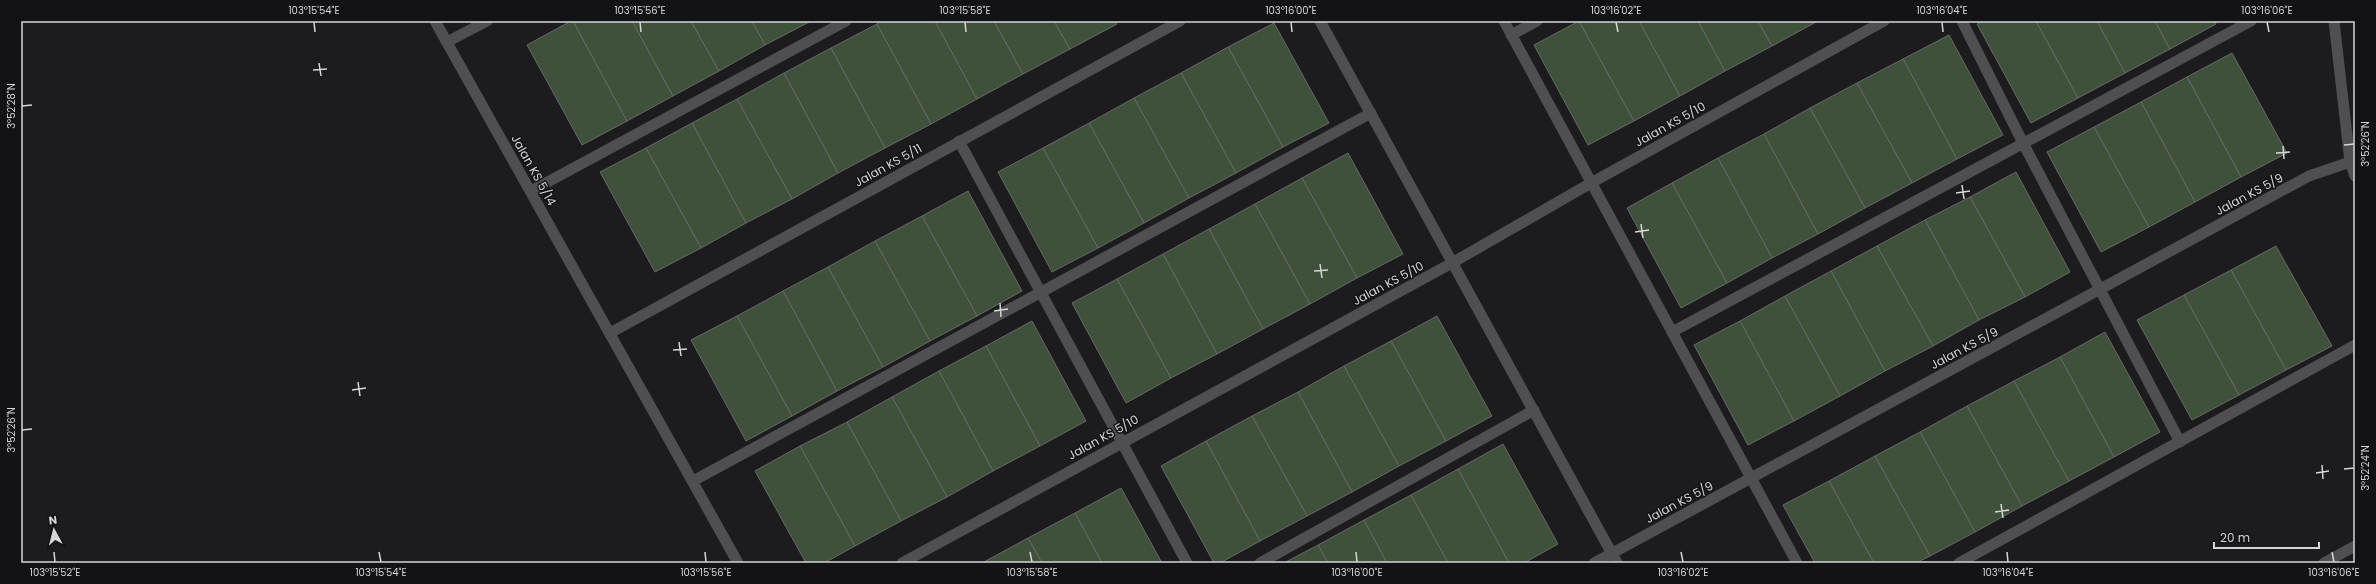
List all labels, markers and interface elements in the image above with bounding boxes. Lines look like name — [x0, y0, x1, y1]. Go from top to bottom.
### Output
text: 103°15'54"E — [288, 3, 340, 18]
text: 103°15'56"E — [614, 3, 666, 18]
text: 103°15'58"E — [939, 3, 991, 18]
text: 103°16'00"E — [1265, 3, 1317, 18]
text: 103°16'02"E — [1591, 3, 1641, 18]
text: 103°16'04"E — [1916, 3, 1968, 18]
text: 103°16'06"E — [2241, 3, 2293, 18]
text: 3°52'28"N — [4, 83, 19, 129]
street label: Jalan KS 5/10 — [1632, 98, 1708, 150]
text: 3°52'26"N — [2358, 121, 2373, 167]
street label: Jalan KS 5/14 — [508, 132, 561, 209]
street label: Jalan KS 5/11 — [851, 139, 925, 191]
street label: Jalan KS 5/9 — [2212, 169, 2286, 219]
street label: Jalan KS 5/10 — [1349, 257, 1427, 309]
street label: Jalan KS 5/9 — [1927, 323, 2001, 373]
text: 3°52'26"N — [4, 407, 19, 453]
street label: Jalan KS 5/10 — [1065, 411, 1141, 463]
text: 3°52'24"N — [2358, 445, 2373, 491]
street label: Jalan KS 5/9 — [1642, 477, 1716, 527]
north arrow — [34, 510, 74, 550]
text: N — [48, 512, 58, 529]
scale bar — [2214, 524, 2319, 550]
text: 20 m — [2220, 529, 2250, 546]
text: 103°15'52"E — [30, 565, 80, 580]
text: 103°15'54"E — [355, 565, 407, 580]
text: 103°15'56"E — [680, 565, 732, 580]
text: 103°15'58"E — [1006, 565, 1058, 580]
text: 103°16'00"E — [1331, 565, 1383, 580]
text: 103°16'02"E — [1658, 565, 1708, 580]
text: 103°16'04"E — [1982, 565, 2034, 580]
text: 103°16'06"E — [2308, 565, 2360, 580]

